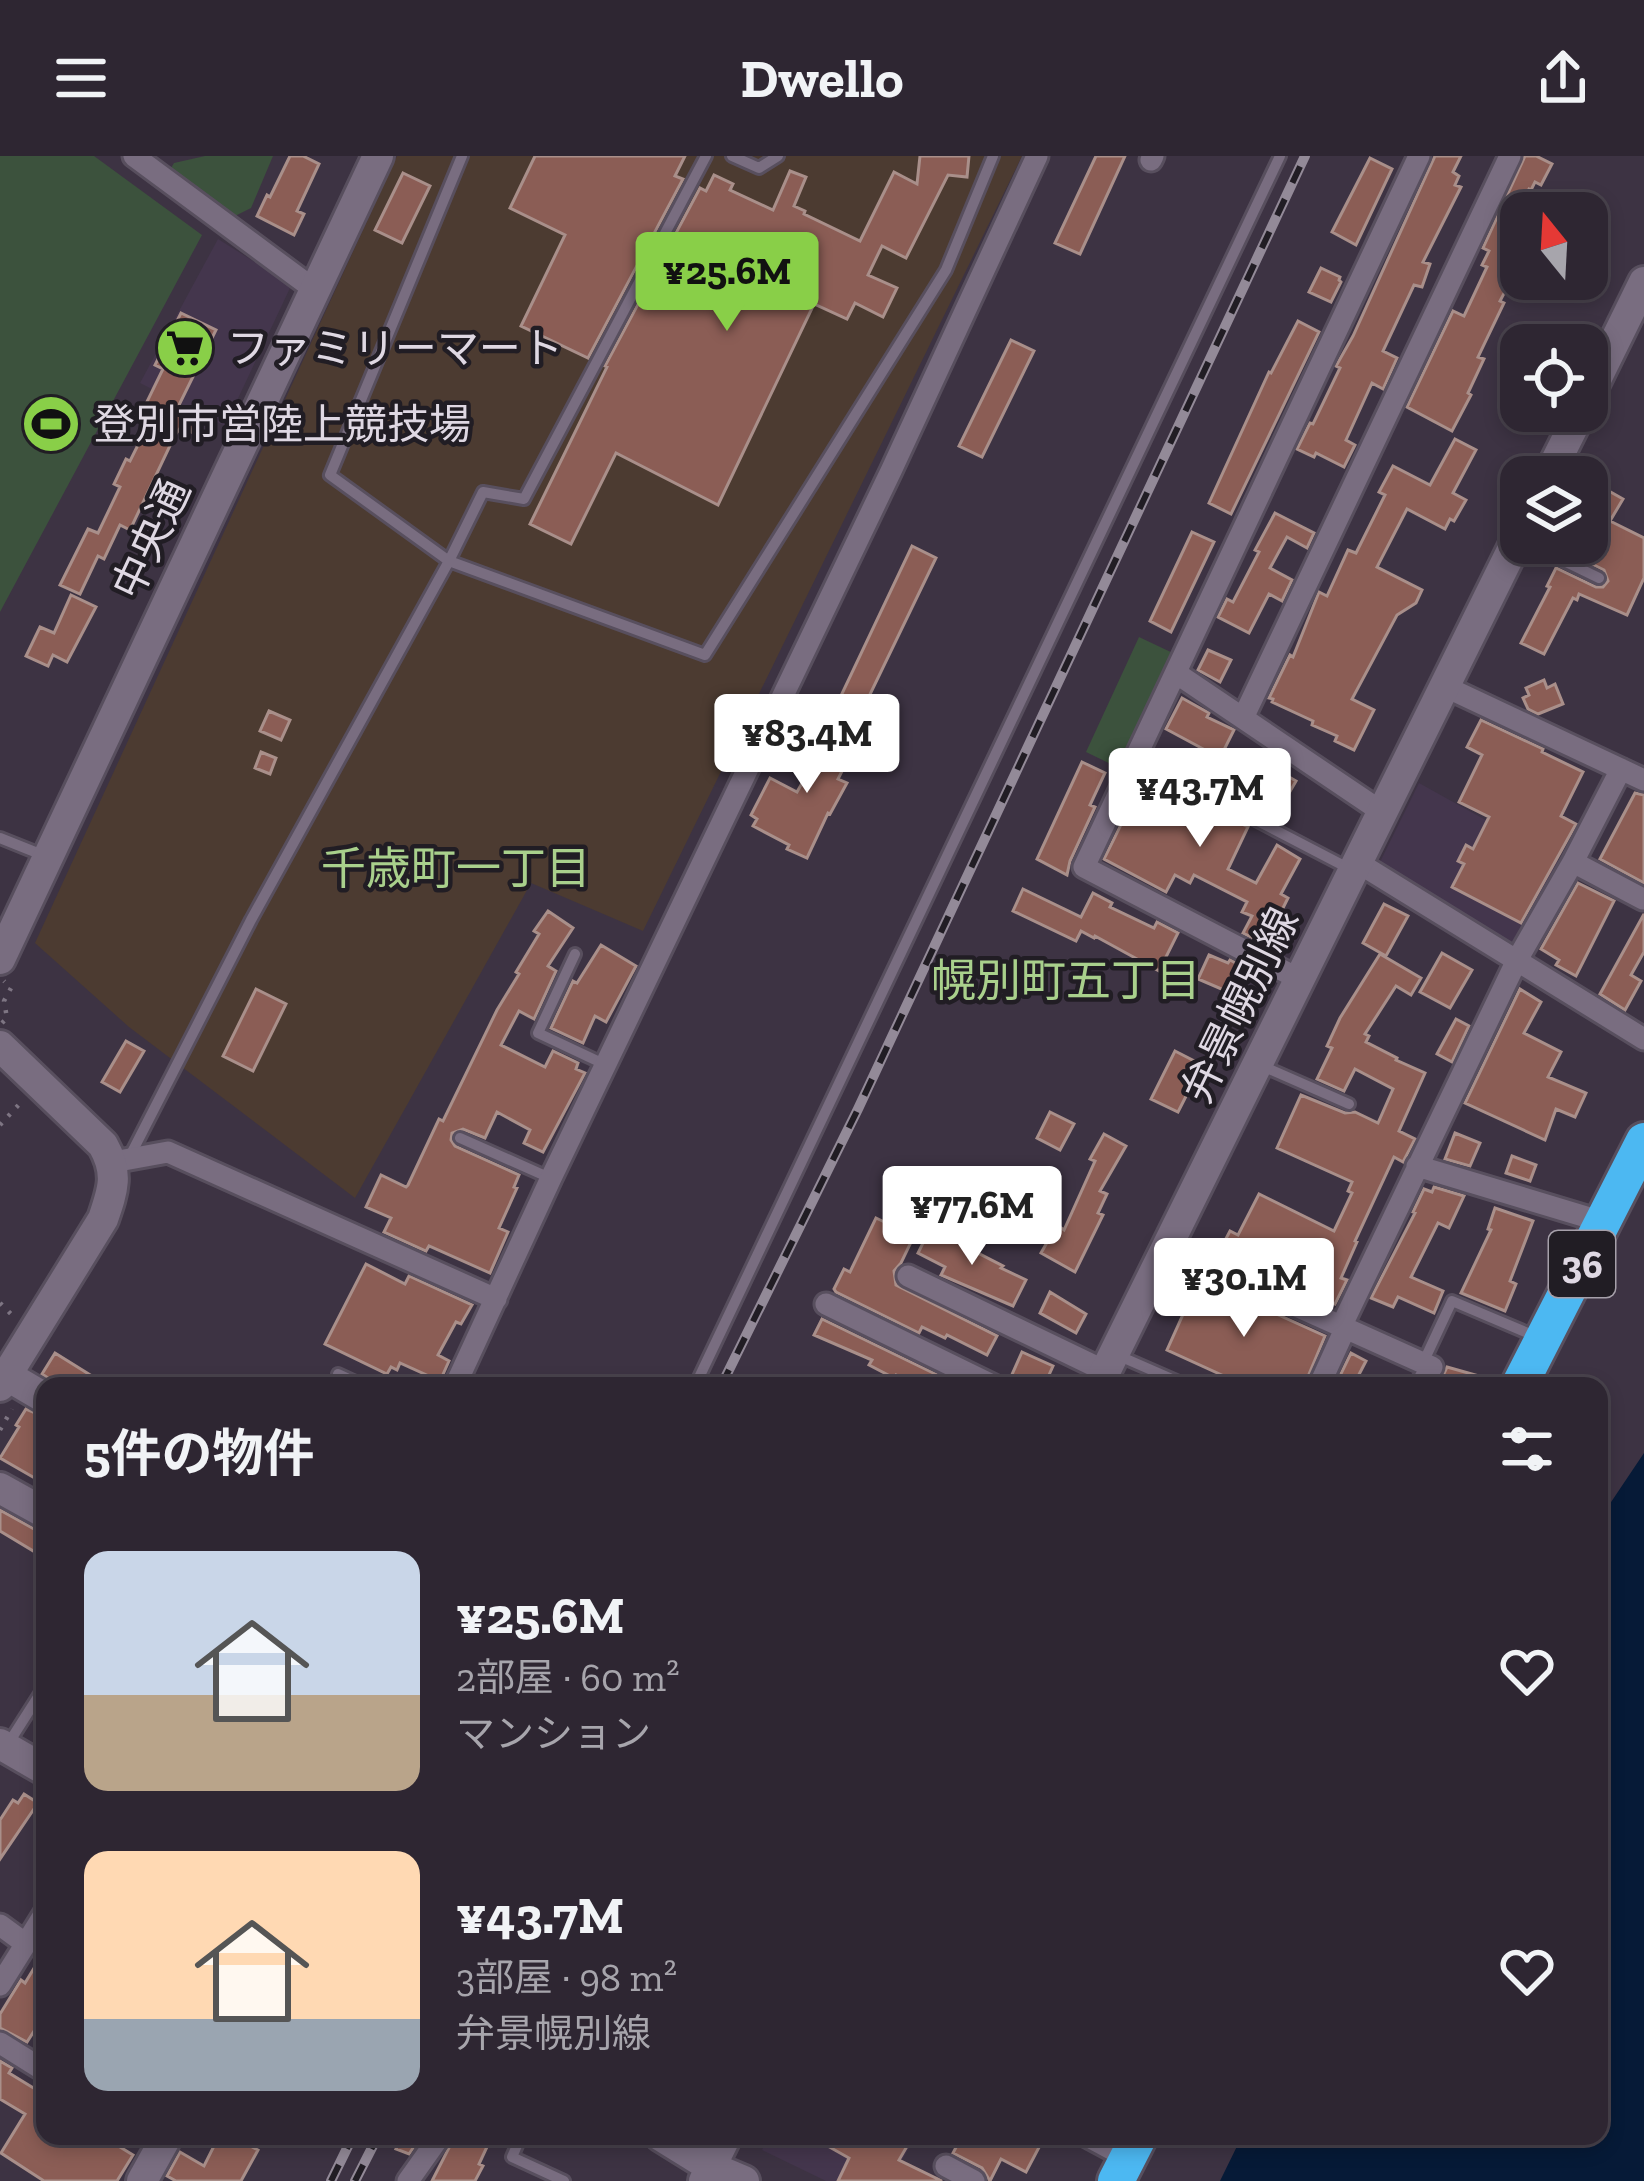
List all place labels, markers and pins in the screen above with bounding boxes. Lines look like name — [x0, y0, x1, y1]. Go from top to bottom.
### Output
pin: ¥25.6M — [629, 232, 825, 334]
supermarket icon: ファミリーマート — [154, 317, 216, 379]
place label: ファミリーマート — [227, 323, 563, 374]
sports icon: 登別市営陸上競技場 — [20, 393, 82, 455]
place label: 登別市営陸上競技場 — [93, 399, 471, 450]
pin: ¥83.4M — [709, 694, 905, 796]
pin: ¥43.7M — [1102, 748, 1298, 850]
pin: ¥77.6M — [874, 1166, 1070, 1268]
pin: ¥30.1M — [1146, 1238, 1342, 1340]

